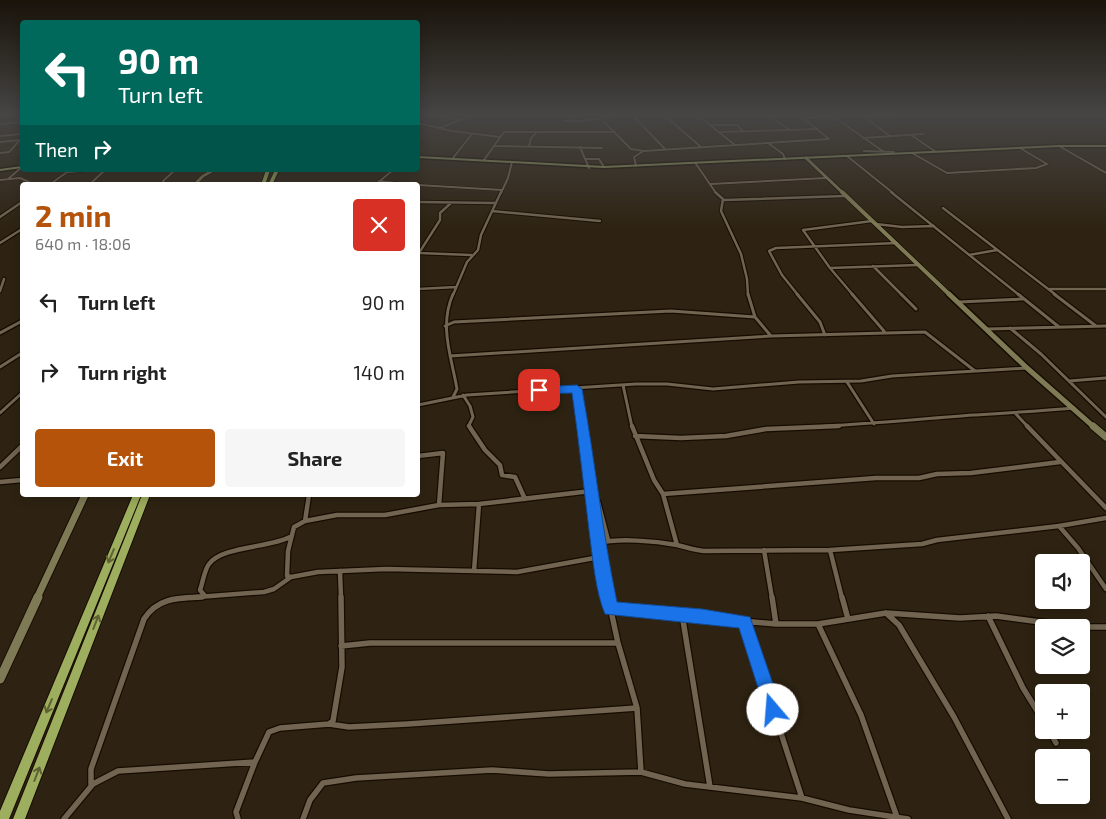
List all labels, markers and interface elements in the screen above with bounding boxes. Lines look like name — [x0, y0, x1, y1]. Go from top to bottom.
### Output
text: 90 m — [118, 39, 199, 81]
icon: left — [35, 40, 100, 105]
text: Turn left — [118, 81, 203, 107]
icon: right — [88, 135, 116, 163]
text: Then — [35, 138, 78, 161]
text: 2 min — [35, 197, 112, 233]
button: close — [353, 199, 405, 251]
text: 640 m · 18:06 — [35, 234, 131, 253]
icon: left — [35, 288, 63, 316]
text: Turn left — [78, 291, 155, 314]
text: 90 m — [362, 291, 405, 314]
icon: right — [35, 358, 63, 386]
text: Turn right — [78, 361, 166, 384]
text: 140 m — [353, 361, 405, 384]
pin — [518, 369, 560, 411]
icon: arrive — [525, 376, 553, 404]
button: Exit — [35, 429, 215, 487]
button: Share — [225, 429, 405, 487]
one-way arrow — [106, 548, 116, 563]
map controls — [1035, 554, 1090, 804]
button: sound — [1035, 554, 1090, 609]
one-way arrow — [92, 615, 101, 630]
button: layers — [1035, 619, 1090, 674]
position arrow — [746, 683, 798, 735]
button: + — [1035, 684, 1090, 739]
one-way arrow — [44, 698, 54, 713]
button: − — [1035, 749, 1090, 804]
one-way arrow — [33, 766, 42, 782]

